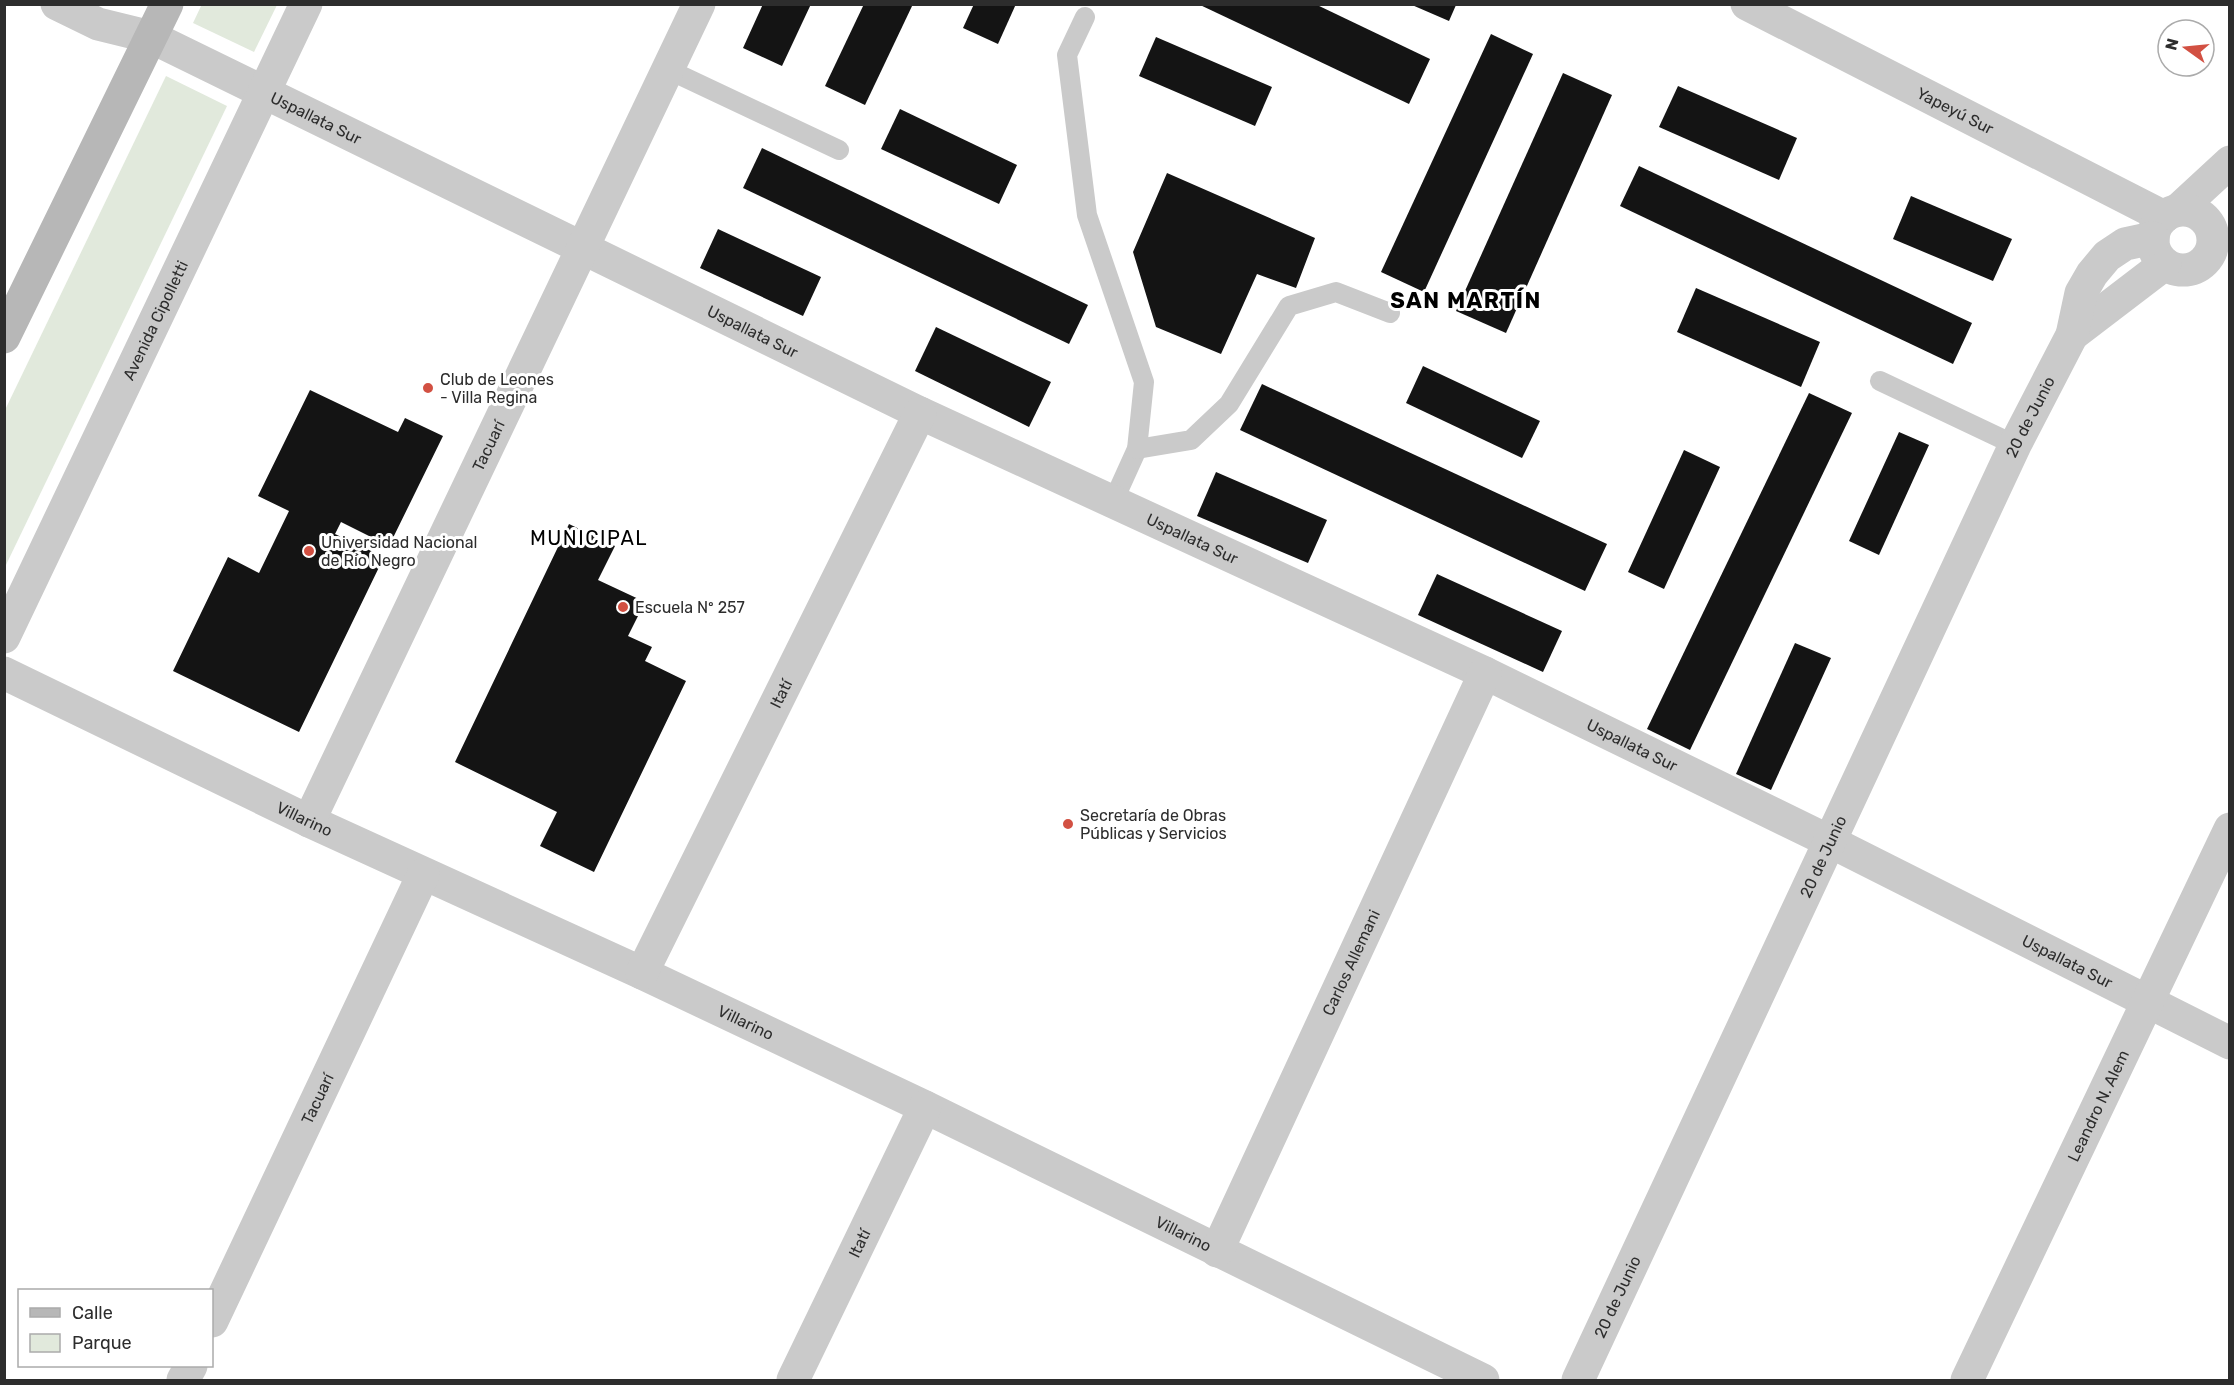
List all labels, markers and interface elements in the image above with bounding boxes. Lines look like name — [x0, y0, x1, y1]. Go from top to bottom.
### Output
north arrow — [2156, 18, 2216, 78]
text: N — [2161, 36, 2183, 52]
street label: Yapeyú Sur — [1914, 83, 1997, 138]
street label: Uspallata Sur — [267, 87, 365, 148]
street label: Avenida Cipolletti — [119, 257, 192, 383]
district label: SAN MARTÍN — [1390, 287, 1542, 314]
street label: Uspallata Sur — [704, 301, 801, 361]
place label: Club de Leones - Villa Regina — [440, 370, 554, 407]
street label: 20 de Junio — [2001, 373, 2058, 460]
marker: Club de Leones - Villa Regina — [421, 381, 435, 395]
street label: Tacuarí — [468, 416, 509, 474]
street label: Uspallata Sur — [1143, 509, 1241, 568]
district label: MUNICIPAL — [530, 526, 648, 550]
place label: Universidad Nacional de Río Negro — [321, 533, 477, 570]
marker: Universidad Nacional de Río Negro — [302, 544, 316, 558]
place label: Escuela Nº 257 — [635, 598, 745, 617]
marker: Escuela Nº 257 — [616, 600, 630, 614]
street label: Itatí — [766, 675, 796, 711]
street label: Uspallata Sur — [1584, 715, 1681, 775]
street label: Villarino — [273, 797, 336, 840]
place label: Secretaría de Obras Públicas y Servicios — [1080, 806, 1227, 843]
street label: 20 de Junio — [1795, 812, 1850, 900]
marker: Secretaría de Obras Públicas y Servicios — [1061, 817, 1075, 831]
street label: Carlos Allemani — [1318, 907, 1383, 1018]
street label: Uspallata Sur — [2019, 930, 2116, 992]
street label: Villarino — [715, 1001, 777, 1044]
street label: Leandro N. Alem — [2063, 1047, 2133, 1164]
street label: Tacuarí — [297, 1069, 338, 1127]
street label: Villarino — [1153, 1212, 1215, 1255]
street label: Itatí — [844, 1225, 875, 1261]
street label: 20 de Junio — [1590, 1253, 1644, 1341]
legend — [18, 1289, 213, 1367]
text: Calle — [72, 1302, 113, 1324]
text: Parque — [72, 1332, 132, 1354]

